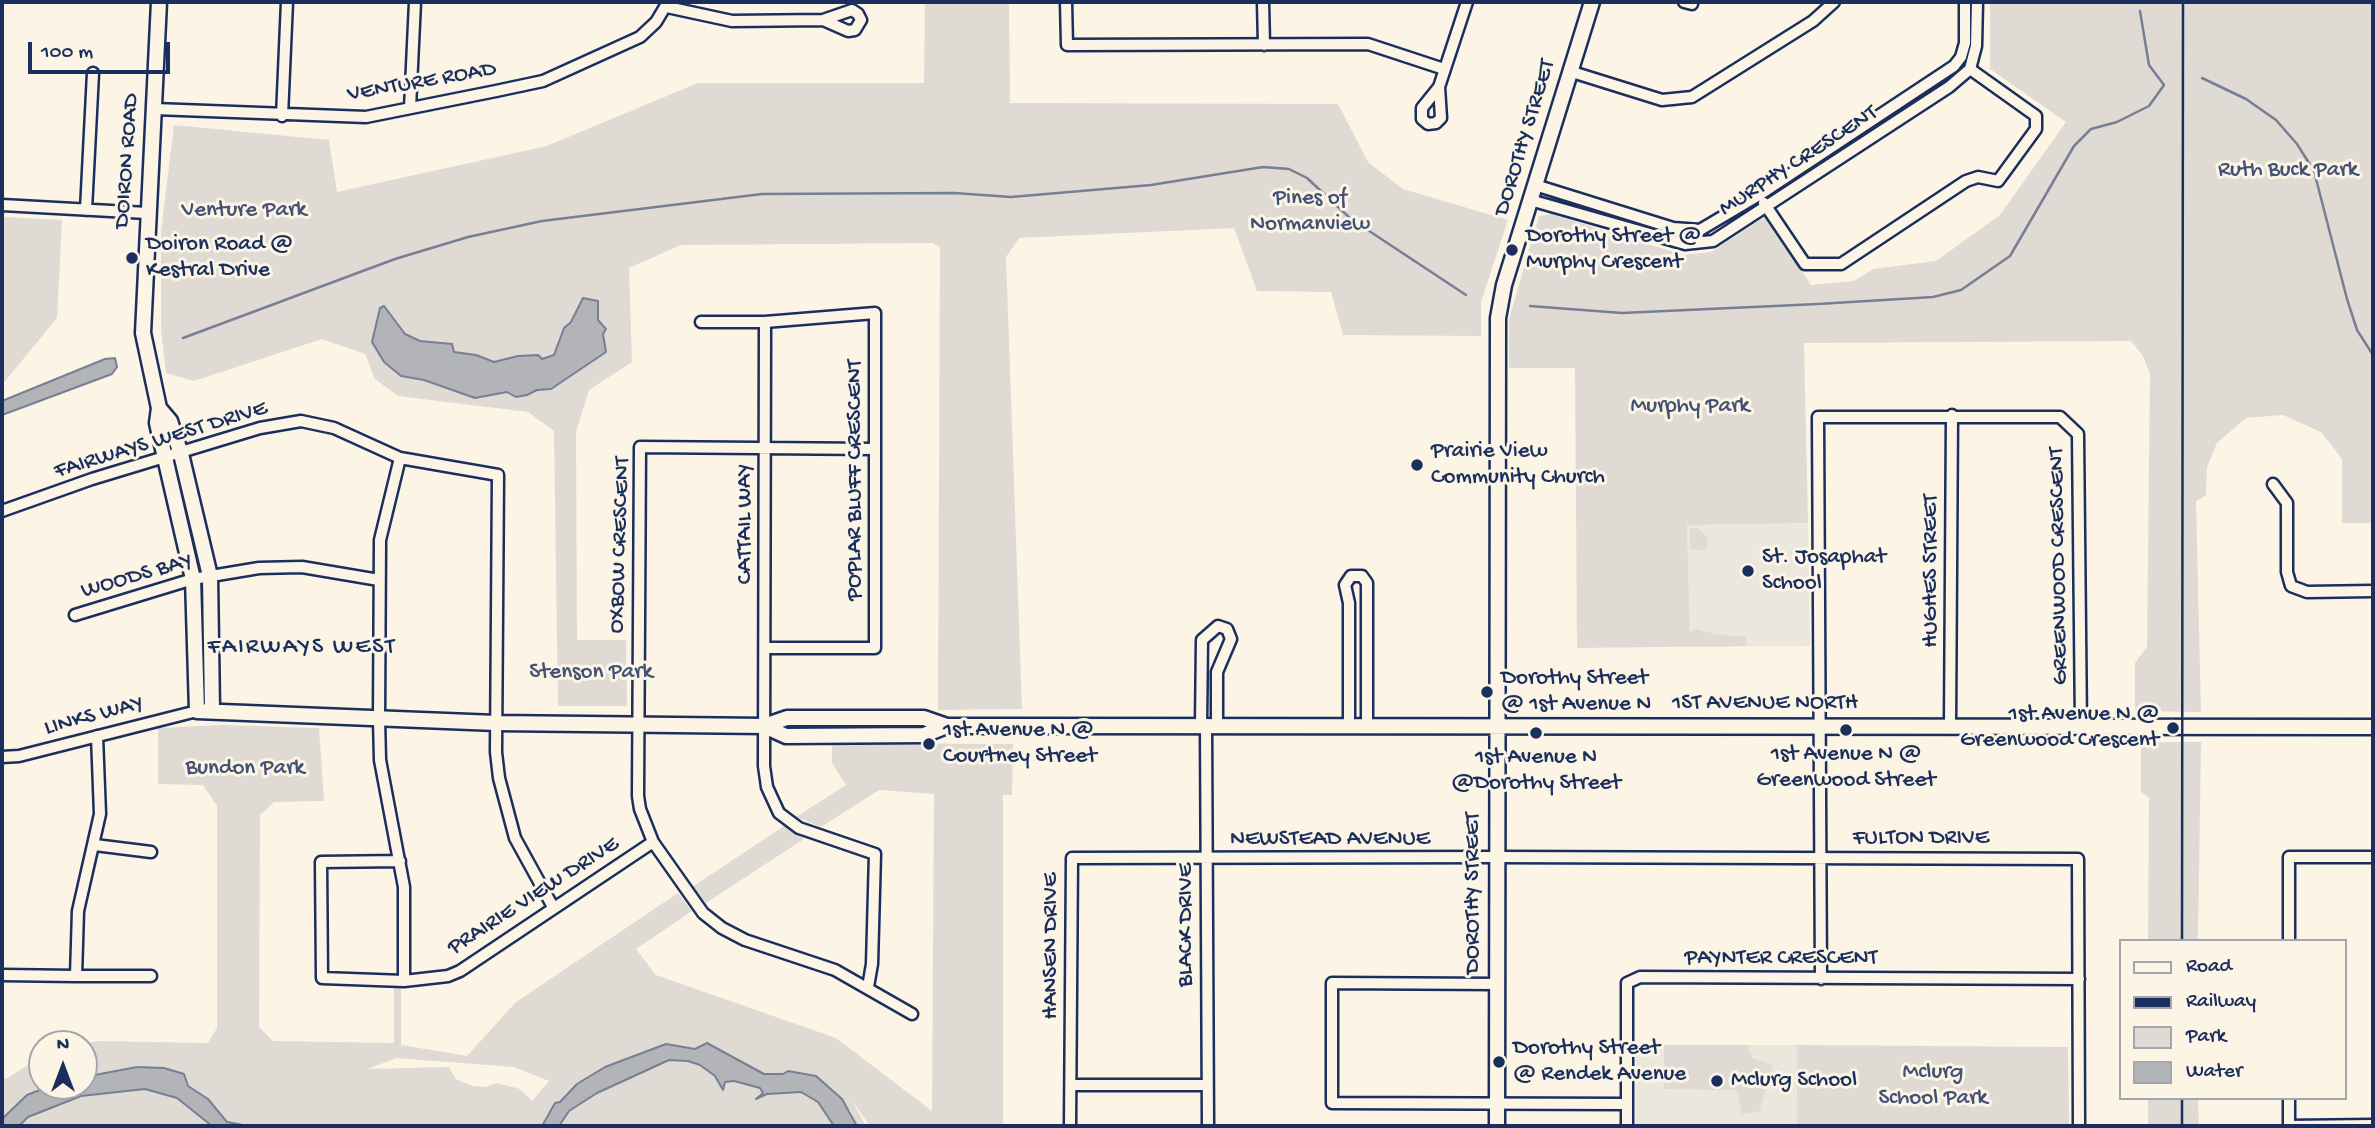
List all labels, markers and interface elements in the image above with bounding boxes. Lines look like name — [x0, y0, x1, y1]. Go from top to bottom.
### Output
scale bar — [32, 28, 173, 72]
text: 100 m — [41, 41, 93, 66]
street label: VENTURE ROAD — [345, 56, 499, 110]
street label: DOROTHY STREET — [1489, 57, 1563, 219]
street label: DOIRON ROAD — [110, 93, 146, 229]
street label: MURPHY CRESCENT — [1715, 100, 1883, 224]
park label: Ruth Buck Park — [2218, 157, 2358, 185]
park label: Pines of Normanview — [1250, 185, 1370, 239]
park label: Venture Park — [181, 197, 307, 225]
place label: Dorothy Street @ Murphy Crescent — [1526, 223, 1701, 277]
place label: Doiron Road @ Kestral Drive — [146, 231, 293, 285]
marker: Dorothy Street @ Murphy Crescent — [1504, 242, 1520, 258]
marker: Doiron Road @ Kestral Drive — [124, 250, 140, 266]
street label: POPLAR BLUFF CRESCENT — [842, 359, 870, 601]
park label: Murphy Park — [1630, 393, 1750, 421]
street label: FAIRWAYS WEST DRIVE — [51, 395, 271, 487]
place label: Prairie View Community Church — [1431, 438, 1605, 492]
street label: GREENWOOD CRESCENT — [2044, 447, 2076, 685]
street label: OXBOW CRESCENT — [604, 456, 638, 634]
marker: Prairie View Community Church — [1409, 457, 1425, 473]
street label: CATTAIL WAY — [732, 464, 760, 584]
street label: HUGHES STREET — [1918, 494, 1946, 648]
place label: St. Josaphat School — [1762, 544, 1886, 598]
street label: WOODS BAY — [78, 548, 196, 606]
marker: St. Josaphat School — [1740, 563, 1756, 579]
district label: FAIRWAYS WEST — [209, 634, 395, 662]
park label: Stenson Park — [529, 659, 653, 687]
place label: Dorothy Street @ 1st Avenue N — [1501, 665, 1651, 719]
marker: Dorothy Street @ 1st Avenue N — [1479, 684, 1495, 700]
street label: 1ST AVENUE NORTH — [1672, 690, 1858, 718]
street label: LINKS WAY — [41, 691, 147, 743]
place label: 1st Avenue N @ Greenwood Crescent — [1960, 701, 2159, 755]
place label: 1st Avenue N @ Courtney Street — [943, 717, 1097, 771]
marker: 1st Avenue N @ Greenwood Crescent — [2165, 720, 2181, 736]
marker: 1st Avenue N @ Greenwood Street — [1838, 722, 1854, 738]
marker: 1st Avenue N @Dorothy Street — [1528, 725, 1544, 741]
marker: 1st Avenue N @ Courtney Street — [921, 736, 937, 752]
place label: 1st Avenue N @ Greenwood Street — [1756, 741, 1936, 795]
place label: 1st Avenue N @Dorothy Street — [1451, 744, 1621, 798]
park label: Bundon Park — [185, 755, 305, 783]
street label: DOROTHY STREET — [1460, 812, 1488, 974]
street label: FULTON DRIVE — [1853, 825, 1989, 853]
street label: NEWSTEAD AVENUE — [1230, 826, 1430, 854]
street label: PRAIRIE VIEW DRIVE — [443, 831, 625, 963]
street label: BLACK DRIVE — [1173, 863, 1201, 987]
street label: HANSEN DRIVE — [1038, 873, 1066, 1019]
legend — [2120, 939, 2347, 1100]
street label: PAYNTER CRESCENT — [1685, 945, 1877, 973]
text: Road — [2186, 955, 2232, 980]
text: Railway — [2186, 990, 2256, 1015]
text: Park — [2186, 1025, 2226, 1050]
north arrow — [28, 1030, 98, 1100]
text: N — [57, 1034, 69, 1057]
place label: Dorothy Street @ Rendek Avenue — [1513, 1035, 1686, 1089]
marker: Dorothy Street @ Rendek Avenue — [1491, 1054, 1507, 1070]
park label: Mclurg School Park — [1878, 1059, 1988, 1113]
text: Water — [2186, 1060, 2242, 1085]
place label: Mclurg School — [1731, 1067, 1857, 1095]
marker: Mclurg School — [1709, 1073, 1725, 1089]

